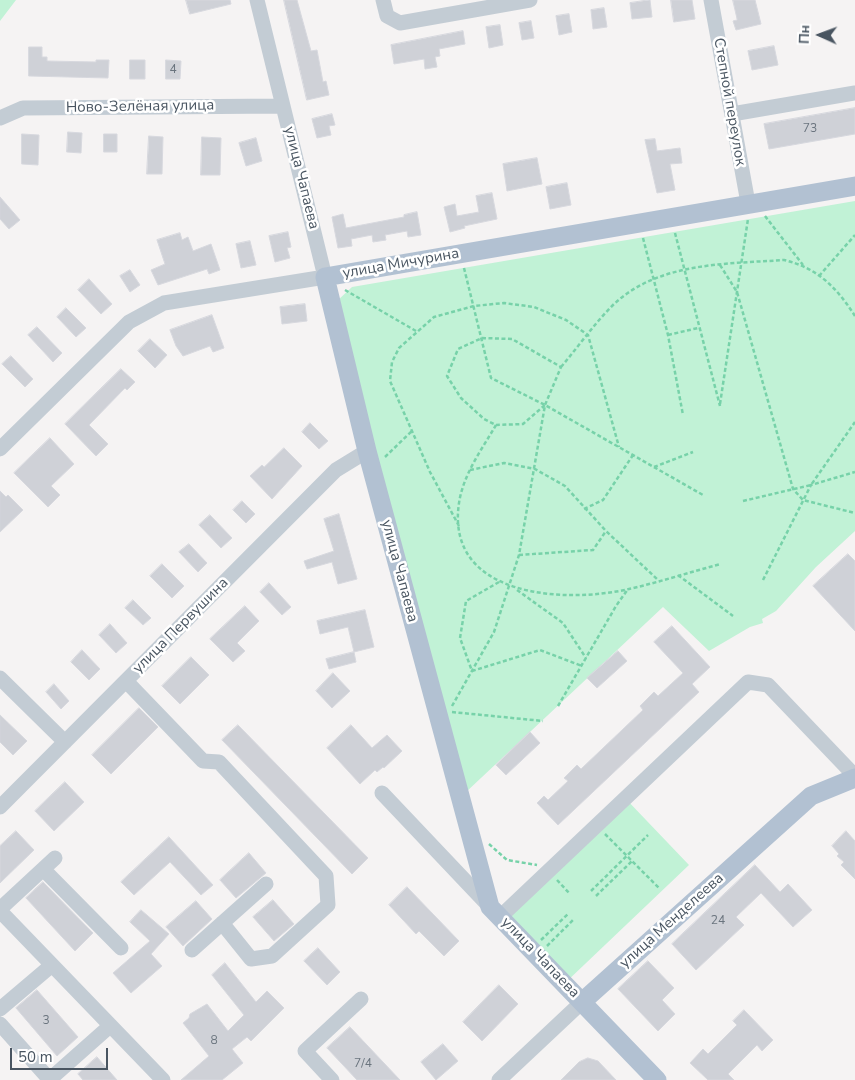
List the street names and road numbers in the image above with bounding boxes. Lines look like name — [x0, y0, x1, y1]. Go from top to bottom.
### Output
street label: Степной переулок — [709, 37, 749, 167]
street label: Ново-Зелёная улица — [66, 97, 214, 117]
street label: улица Чапаева — [280, 125, 322, 231]
street label: улица Мичурина — [341, 245, 461, 283]
street label: улица Чапаева — [377, 518, 421, 624]
street label: улица Первушина — [129, 574, 233, 678]
street label: улица Менделеева — [616, 870, 728, 972]
street label: улица Чапаева — [497, 914, 583, 1002]

